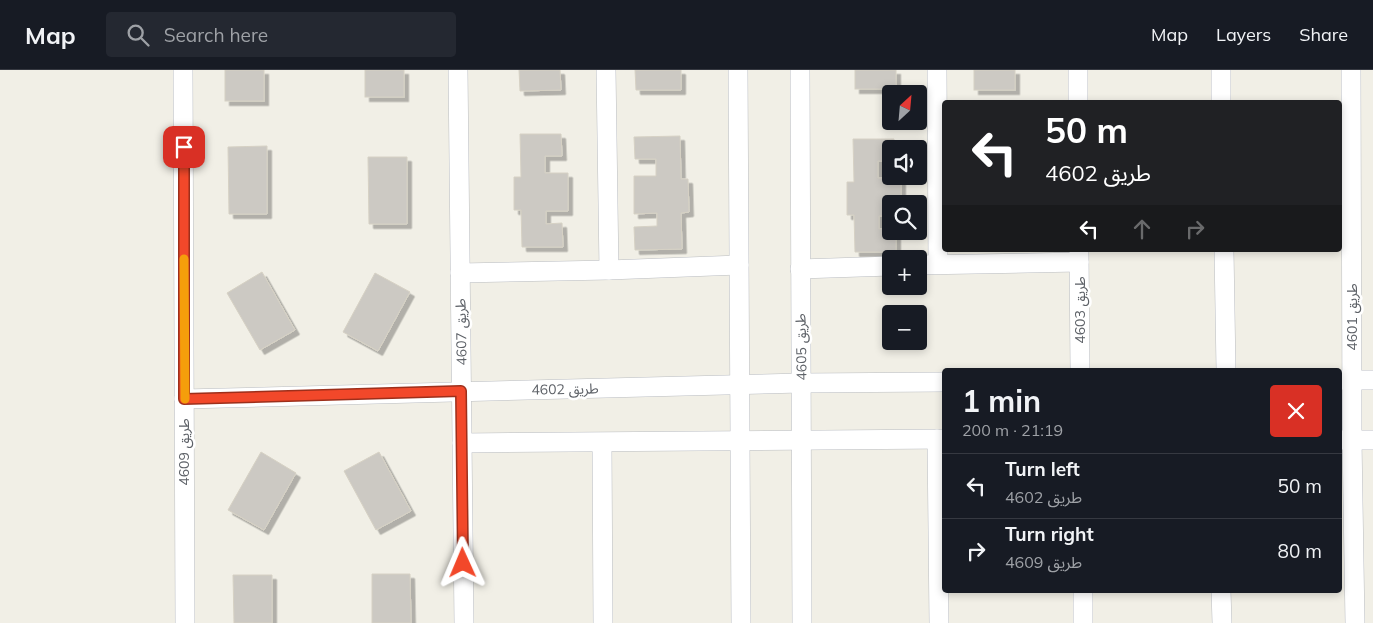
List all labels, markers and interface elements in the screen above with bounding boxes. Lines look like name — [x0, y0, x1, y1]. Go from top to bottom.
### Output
search box — [106, 12, 456, 57]
text: Map — [25, 20, 76, 50]
icon: search — [124, 21, 152, 49]
text: Search here — [164, 23, 268, 47]
text: Map — [1151, 23, 1188, 46]
text: Layers — [1216, 23, 1271, 46]
text: Share — [1299, 23, 1348, 46]
north arrow — [882, 85, 928, 130]
map controls — [882, 85, 927, 350]
text: 50 m — [1045, 108, 1128, 152]
icon: left — [962, 120, 1027, 185]
pin — [163, 126, 205, 168]
icon: arrive — [170, 133, 198, 161]
button: sound — [882, 140, 927, 185]
text: طريق 4602 — [1045, 159, 1151, 187]
button: search — [882, 195, 927, 240]
icon: left — [1075, 215, 1103, 243]
icon: ahead — [1128, 215, 1156, 243]
icon: right — [1181, 215, 1209, 243]
button: + — [882, 250, 927, 295]
street label: طريق 4603 — [1071, 276, 1090, 344]
street label: طريق 4601 — [1343, 283, 1362, 351]
street label: طريق 4607 — [451, 298, 472, 366]
button: − — [882, 305, 927, 350]
street label: طريق 4605 — [791, 313, 812, 381]
street label: طريق 4602 — [531, 379, 599, 400]
text: 1 min — [962, 382, 1041, 420]
button: close — [1270, 385, 1322, 437]
street label: طريق 4609 — [175, 418, 194, 486]
text: 200 m · 21:19 — [962, 420, 1063, 440]
text: Turn left — [1005, 457, 1080, 481]
icon: left — [962, 472, 990, 500]
text: 50 m — [1278, 474, 1322, 498]
text: طريق 4602 — [1005, 487, 1082, 507]
text: Turn right — [1005, 522, 1094, 546]
position arrow — [436, 536, 488, 588]
icon: right — [962, 537, 990, 565]
text: 80 m — [1278, 539, 1322, 563]
text: طريق 4609 — [1005, 552, 1082, 572]

